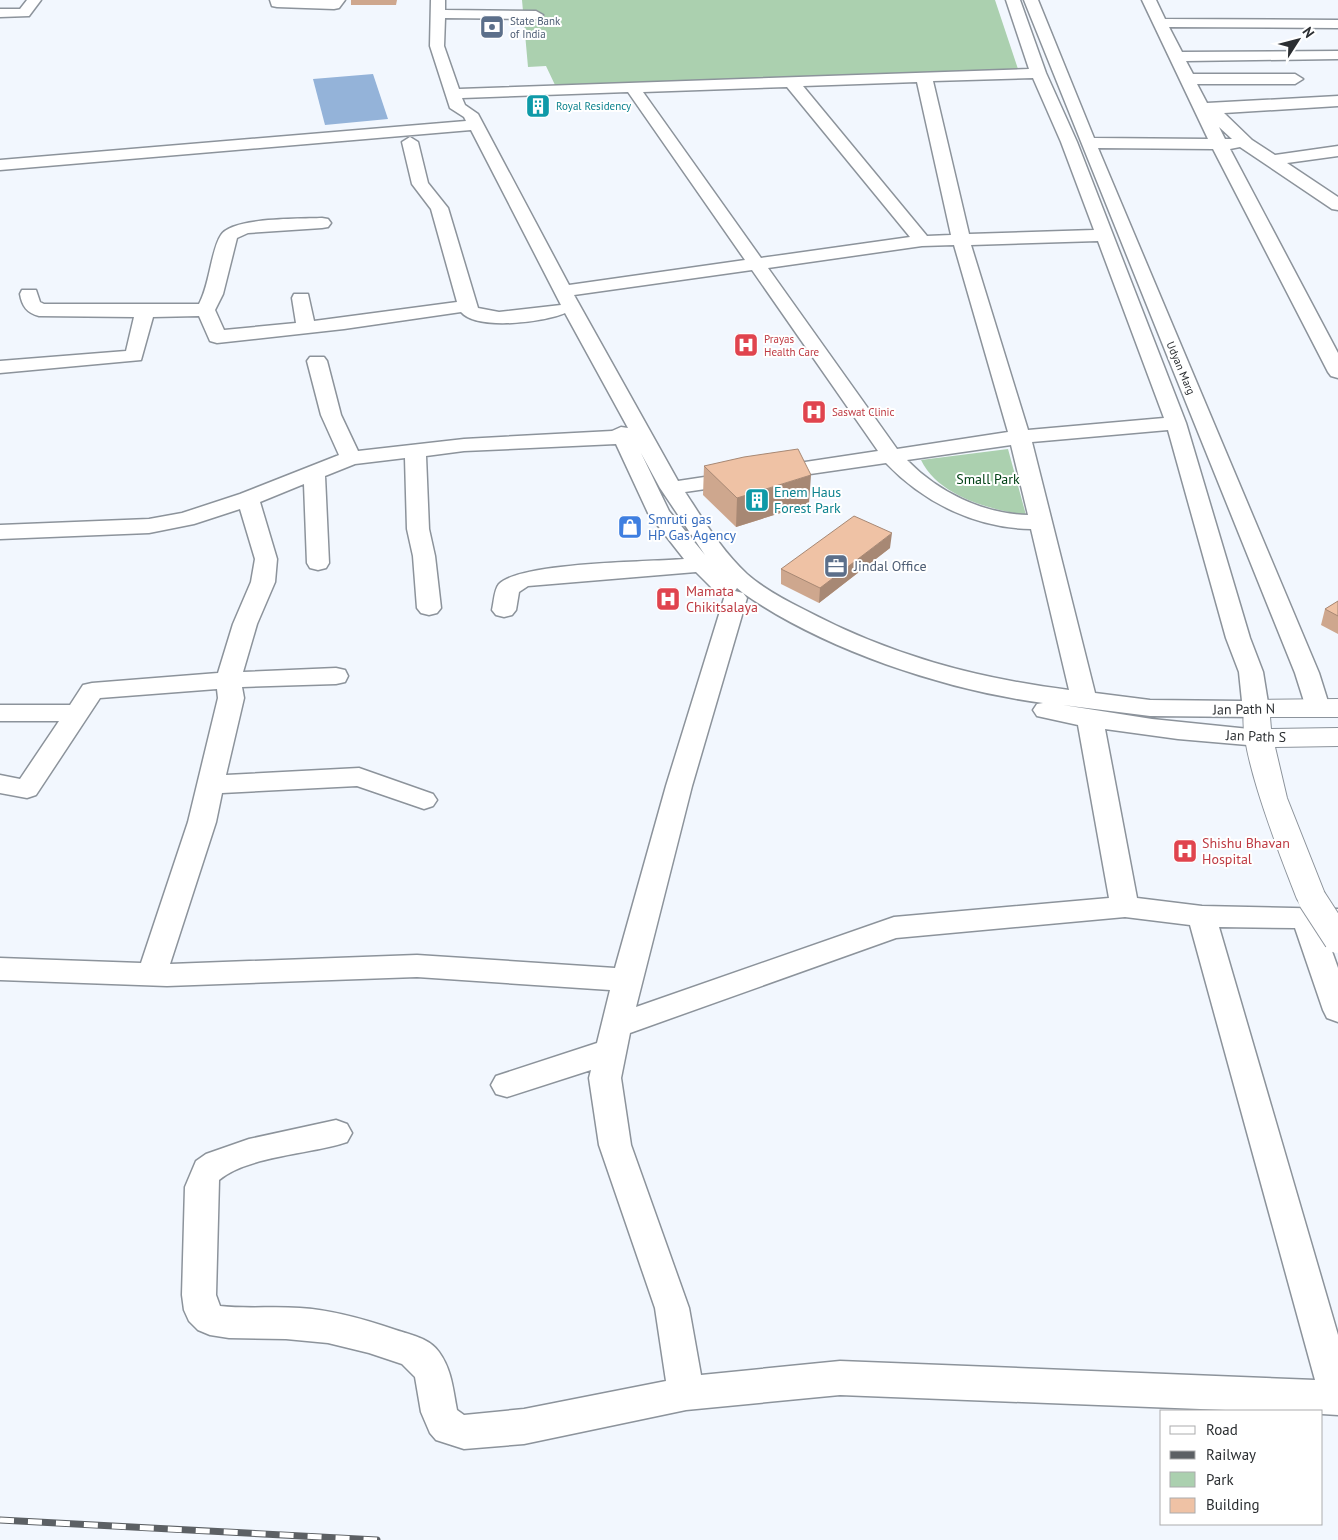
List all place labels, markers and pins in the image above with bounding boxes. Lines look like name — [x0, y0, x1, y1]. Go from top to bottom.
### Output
bank icon: State Bank of India — [479, 14, 505, 40]
place label: State Bank of India — [510, 14, 561, 41]
building icon: Royal Residency — [525, 93, 551, 119]
place label: Royal Residency — [556, 99, 632, 113]
hospital icon: Prayas Health Care — [733, 332, 759, 358]
place label: Prayas Health Care — [764, 332, 820, 359]
hospital icon: Saswat Clinic — [801, 399, 827, 425]
place label: Saswat Clinic — [832, 405, 895, 419]
place label: Enem Haus Forest Park — [774, 483, 841, 517]
building icon: Enem Haus Forest Park — [744, 487, 770, 513]
place label: Smruti gas HP Gas Agency — [648, 510, 737, 544]
shop icon: Smruti gas HP Gas Agency — [617, 514, 643, 540]
office icon: Jindal Office — [823, 553, 849, 579]
place label: Jindal Office — [853, 557, 927, 575]
place label: Mamata Chikitsalaya — [686, 582, 758, 616]
hospital icon: Mamata Chikitsalaya — [655, 586, 681, 612]
place label: Shishu Bhavan Hospital — [1202, 834, 1290, 868]
hospital icon: Shishu Bhavan Hospital — [1172, 838, 1198, 864]

